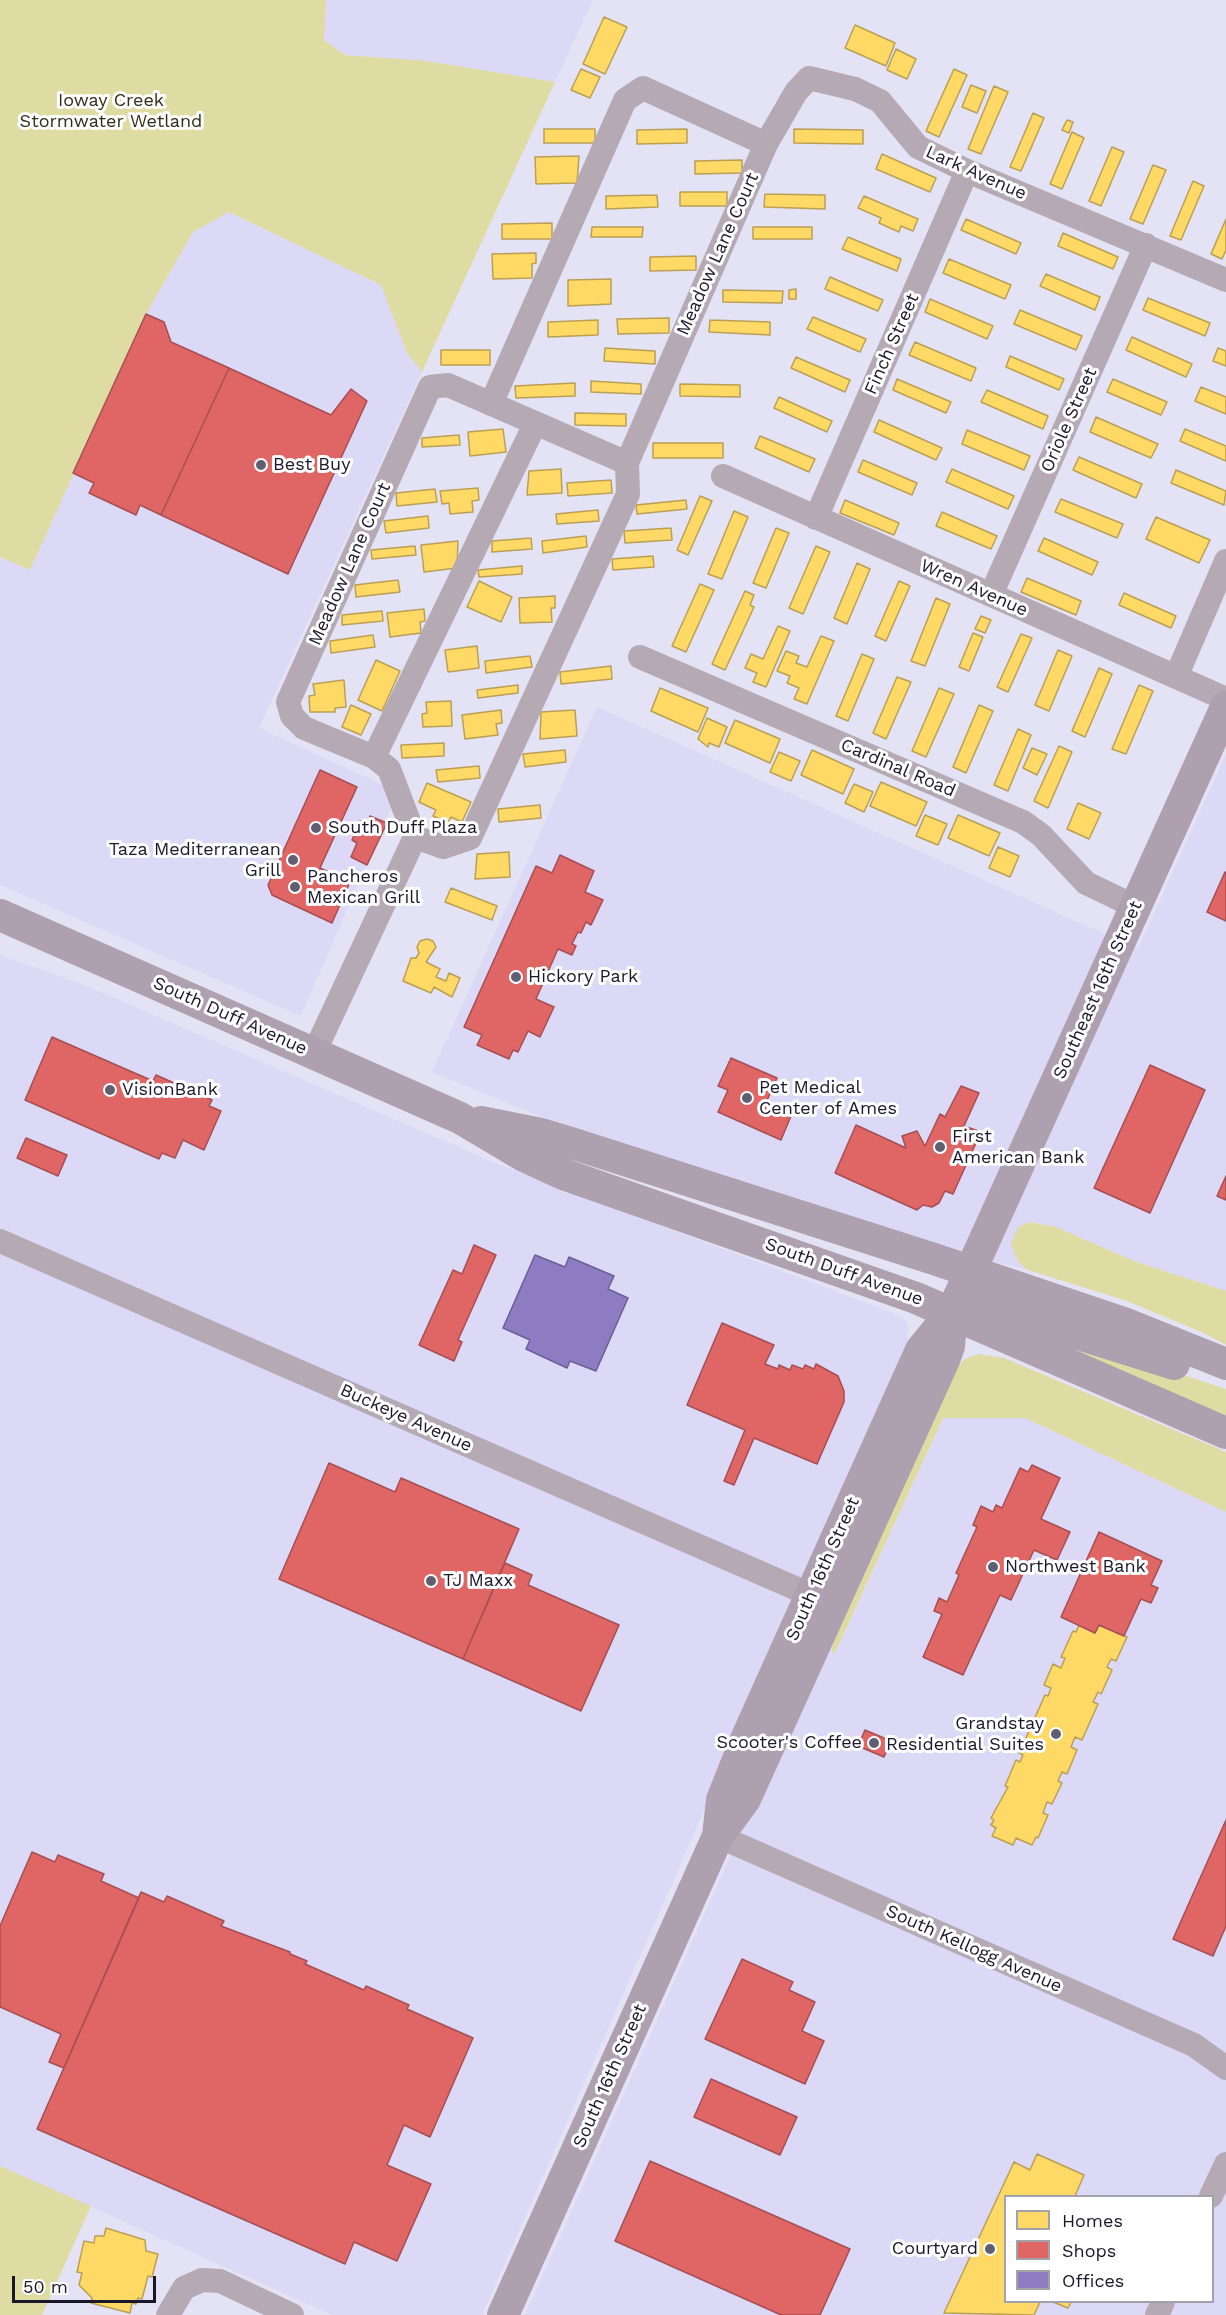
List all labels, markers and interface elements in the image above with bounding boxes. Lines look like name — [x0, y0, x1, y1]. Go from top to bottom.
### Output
park label: Ioway Creek Stormwater Wetland — [20, 90, 202, 132]
street label: Lark Avenue — [922, 141, 1030, 205]
street label: Meadow Lane Court — [672, 169, 764, 339]
street label: Finch Street — [860, 290, 924, 398]
street label: Oriole Street — [1036, 364, 1102, 476]
place label: Best Buy — [273, 454, 350, 476]
marker: Best Buy — [254, 458, 268, 472]
street label: Meadow Lane Court — [304, 479, 396, 649]
street label: Wren Avenue — [917, 555, 1031, 621]
street label: Cardinal Road — [837, 734, 959, 802]
place label: South Duff Plaza — [328, 817, 477, 839]
marker: South Duff Plaza — [309, 821, 323, 835]
place label: Taza Mediterranean Grill — [109, 839, 281, 882]
marker: Taza Mediterranean Grill — [286, 853, 300, 867]
place label: Pancheros Mexican Grill — [307, 866, 420, 908]
marker: Pancheros Mexican Grill — [288, 880, 302, 894]
street label: Southeast 16th Street — [1049, 898, 1147, 1082]
place label: Hickory Park — [528, 966, 638, 988]
marker: Hickory Park — [509, 970, 523, 984]
street label: South Duff Avenue — [150, 972, 310, 1060]
place label: Pet Medical Center of Ames — [759, 1077, 897, 1120]
place label: VisionBank — [122, 1079, 218, 1101]
marker: VisionBank — [103, 1083, 117, 1097]
marker: Pet Medical Center of Ames — [740, 1091, 754, 1105]
place label: First American Bank — [952, 1126, 1084, 1168]
marker: First American Bank — [933, 1140, 947, 1154]
street label: South Duff Avenue — [762, 1233, 926, 1311]
street label: Buckeye Avenue — [337, 1379, 475, 1457]
street label: South 16th Street — [782, 1494, 864, 1644]
place label: Northwest Bank — [1005, 1556, 1146, 1578]
marker: Northwest Bank — [986, 1560, 1000, 1574]
place label: TJ Maxx — [443, 1570, 513, 1592]
marker: TJ Maxx — [424, 1574, 438, 1588]
place label: Grandstay Residential Suites — [886, 1713, 1044, 1756]
marker: Grandstay Residential Suites — [1049, 1727, 1063, 1741]
place label: Scooter's Coffee — [716, 1732, 862, 1754]
marker: Scooter's Coffee — [867, 1736, 881, 1750]
street label: South Kellogg Avenue — [883, 1900, 1065, 1998]
street label: South 16th Street — [569, 2001, 651, 2151]
legend — [1004, 2195, 1214, 2303]
text: Homes — [1062, 2210, 1123, 2231]
place label: Courtyard — [892, 2238, 978, 2260]
text: Shops — [1062, 2240, 1116, 2261]
marker: Courtyard — [983, 2242, 997, 2256]
scale bar — [15, 2264, 159, 2302]
text: Offices — [1062, 2270, 1124, 2291]
text: 50 m — [23, 2276, 68, 2297]

